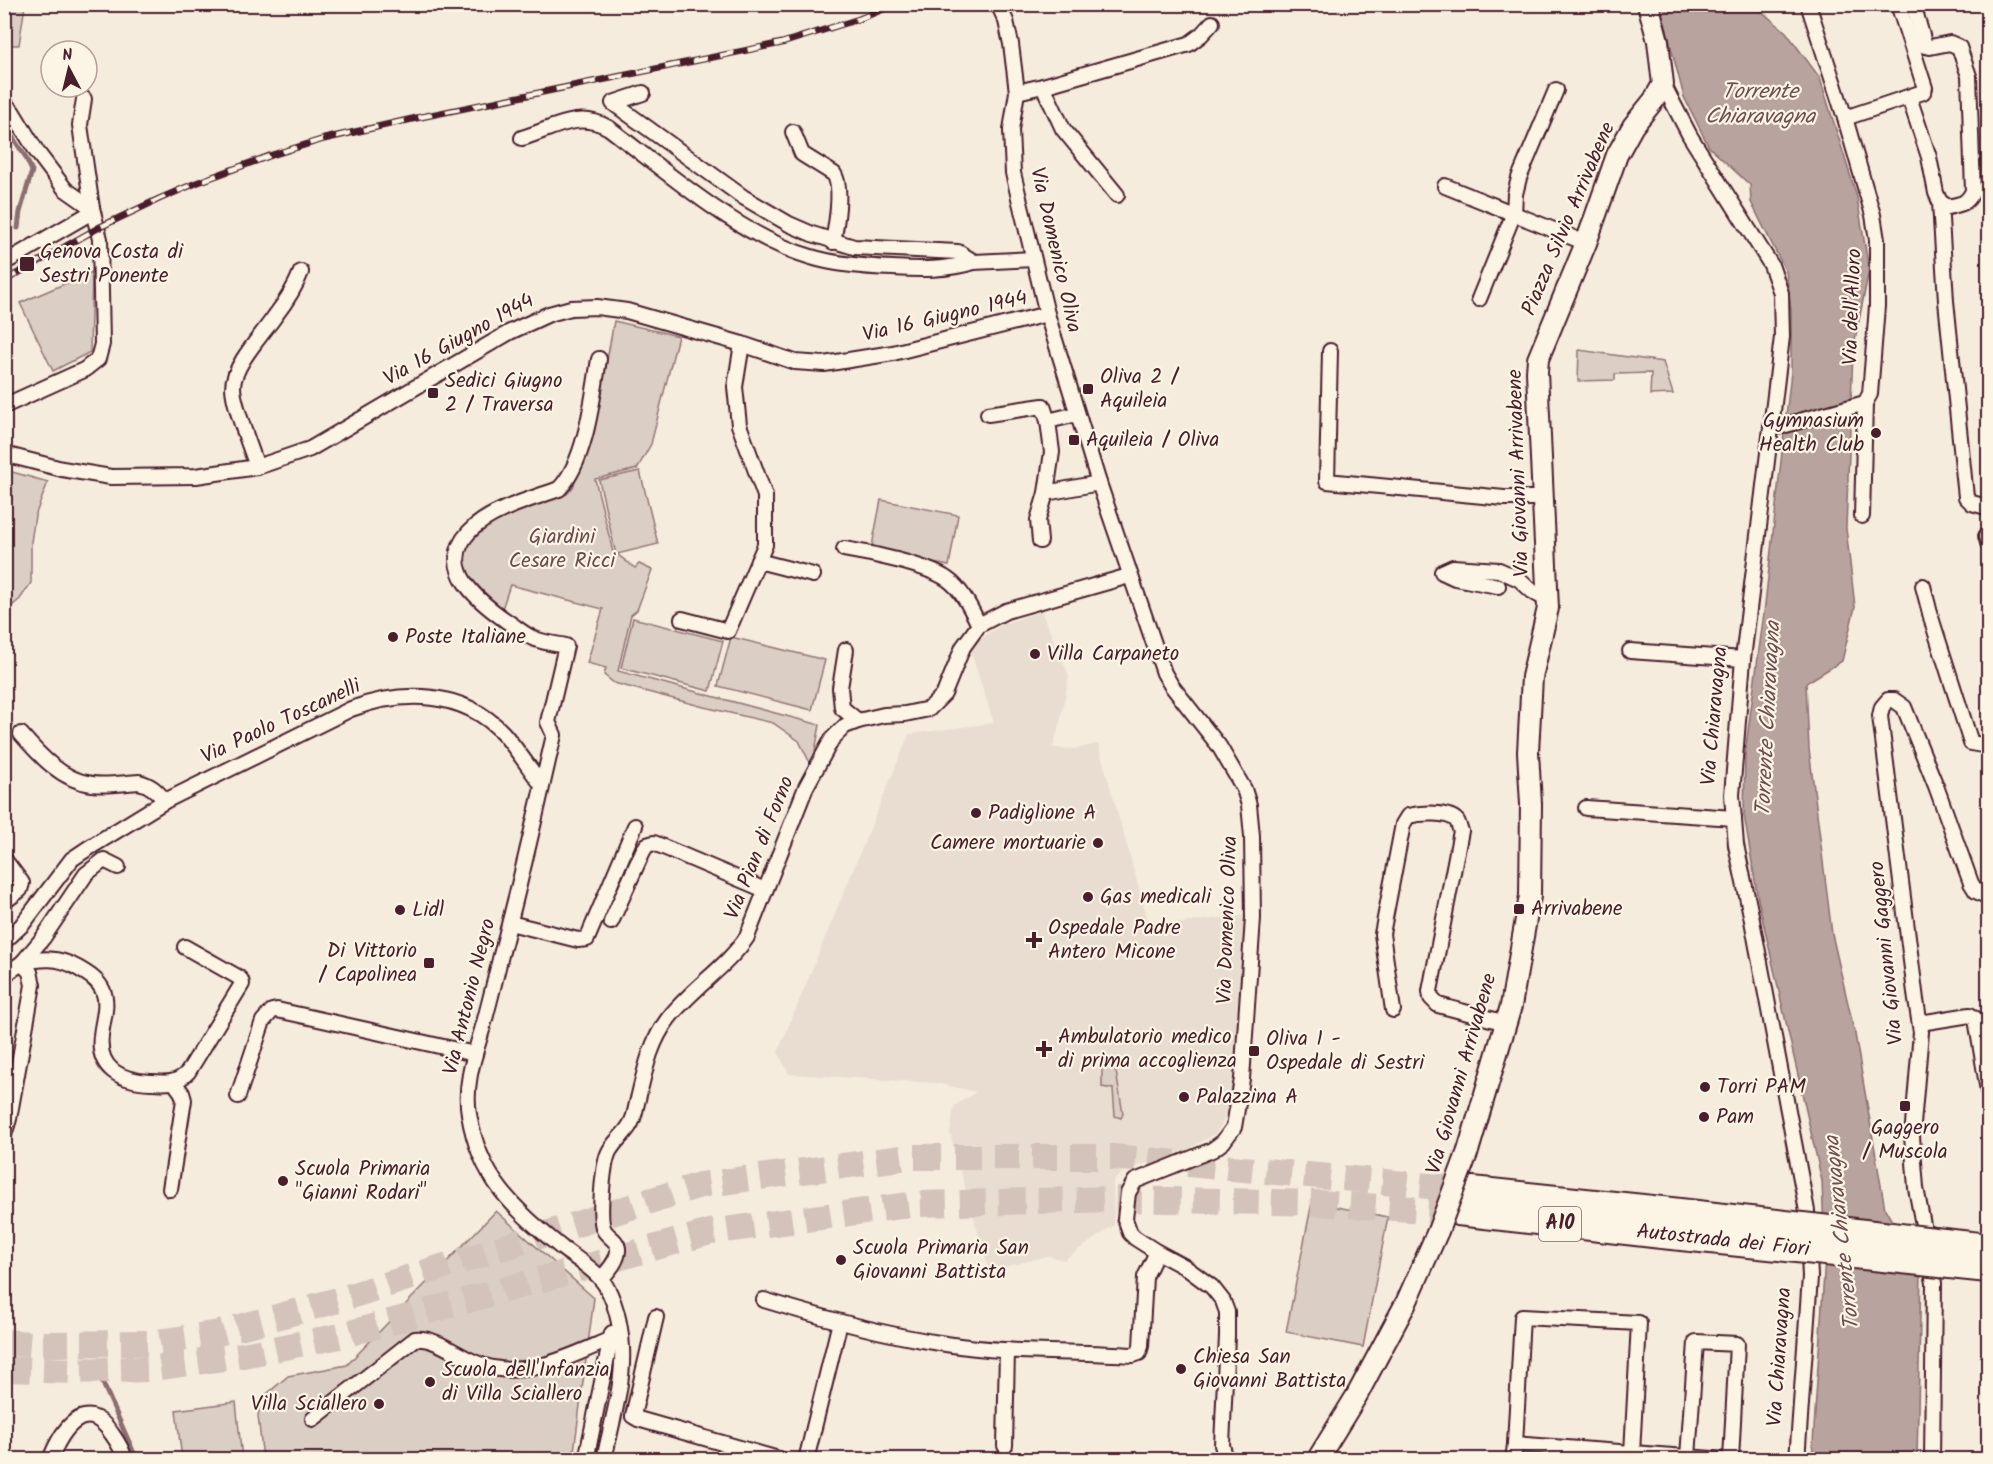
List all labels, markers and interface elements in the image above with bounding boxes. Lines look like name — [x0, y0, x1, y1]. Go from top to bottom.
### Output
north arrow — [39, 39, 99, 99]
text: N — [61, 43, 74, 69]
water label: Torrente Chiaravagna — [1705, 75, 1817, 135]
street label: Piazza Silvio Arrivabene — [1513, 117, 1625, 321]
street label: Via Domenico Oliva — [1020, 164, 1090, 336]
place label: Genova Costa di Sestri Ponente — [40, 236, 184, 293]
street label: Via dell'Alloro — [1834, 248, 1872, 366]
marker: Genova Costa di Sestri Ponente — [18, 255, 36, 273]
street label: Via 16 Giugno 1944 — [859, 282, 1031, 352]
street label: Via 16 Giugno 1944 — [377, 285, 541, 395]
place label: Oliva 2 / Aquileia — [1100, 361, 1180, 418]
place label: Sedici Giugno 2 / Traversa — [445, 365, 562, 422]
street label: Via Giovanni Arrivabene — [1499, 368, 1539, 577]
marker: Oliva 2 / Aquileia — [1081, 382, 1095, 396]
marker: Sedici Giugno 2 / Traversa — [426, 386, 440, 400]
place label: Gymnasium Health Club — [1759, 405, 1864, 462]
place label: Aquileia / Oliva — [1086, 424, 1219, 457]
marker: Gymnasium Health Club — [1869, 426, 1883, 440]
marker: Aquileia / Oliva — [1067, 433, 1081, 447]
park label: Giardini Cesare Ricci — [509, 521, 616, 578]
water label: Torrente Chiaravagna — [1746, 619, 1792, 817]
place label: Poste Italiane — [405, 621, 527, 654]
marker: Poste Italiane — [386, 630, 400, 644]
place label: Villa Carpaneto — [1047, 638, 1179, 671]
street label: Via Chiaravagna — [1692, 645, 1738, 787]
marker: Villa Carpaneto — [1028, 647, 1042, 661]
street label: Via Paolo Toscanelli — [196, 670, 367, 774]
street label: Via Pian di Forno — [716, 771, 804, 925]
place label: Padiglione A — [988, 797, 1096, 830]
marker: Padiglione A — [969, 806, 983, 820]
place label: Camere mortuarie — [930, 827, 1087, 860]
street label: Via Domenico Oliva — [1209, 835, 1247, 1005]
marker: Camere mortuarie — [1091, 836, 1105, 850]
street label: Via Giovanni Gaggero — [1861, 859, 1913, 1047]
place label: Gas medicali — [1100, 881, 1212, 914]
marker: Gas medicali — [1081, 890, 1095, 904]
place label: Arrivabene — [1531, 893, 1623, 926]
place label: Lidl — [412, 894, 444, 927]
marker: Arrivabene — [1512, 902, 1526, 916]
marker: Lidl — [393, 903, 407, 917]
place label: Ospedale Padre Antero Micone — [1048, 912, 1181, 969]
street label: Via Antonio Negro — [435, 915, 505, 1079]
marker: Ospedale Padre Antero Micone — [1025, 931, 1043, 949]
place label: Di Vittorio / Capolinea — [319, 935, 417, 992]
marker: Di Vittorio / Capolinea — [422, 956, 436, 970]
street label: Via Giovanni Arrivabene — [1418, 969, 1507, 1178]
place label: Ambulatorio medico di prima accoglienza — [1058, 1021, 1237, 1078]
place label: Oliva 1 - Ospedale di Sestri — [1266, 1023, 1425, 1080]
marker: Ambulatorio medico di prima accoglienza — [1035, 1040, 1053, 1058]
marker: Oliva 1 - Ospedale di Sestri — [1247, 1044, 1261, 1058]
place label: Torri PAM — [1717, 1071, 1806, 1104]
marker: Torri PAM — [1698, 1080, 1712, 1094]
place label: Palazzina A — [1196, 1081, 1298, 1114]
marker: Palazzina A — [1177, 1090, 1191, 1104]
marker: Gaggero / Muscola — [1898, 1099, 1912, 1113]
place label: Pam — [1716, 1101, 1754, 1134]
marker: Pam — [1697, 1110, 1711, 1124]
place label: Gaggero / Muscola — [1862, 1112, 1948, 1169]
water label: Torrente Chiaravagna — [1815, 1132, 1871, 1332]
place label: Scuola Primaria "Gianni Rodari" — [295, 1153, 430, 1210]
marker: Scuola Primaria "Gianni Rodari" — [276, 1174, 290, 1188]
road number: A10 — [1539, 1207, 1581, 1241]
street label: Autostrada dei Fiori — [1635, 1216, 1812, 1267]
place label: Scuola Primaria San Giovanni Battista — [853, 1232, 1029, 1289]
marker: Scuola Primaria San Giovanni Battista — [834, 1253, 848, 1267]
street label: Via Chiaravagna — [1759, 1286, 1801, 1428]
place label: Chiesa San Giovanni Battista — [1193, 1341, 1346, 1398]
place label: Scuola dell'Infanzia di Villa Sciallero — [442, 1354, 610, 1411]
marker: Chiesa San Giovanni Battista — [1174, 1362, 1188, 1376]
marker: Scuola dell'Infanzia di Villa Sciallero — [423, 1375, 437, 1389]
place label: Villa Sciallero — [251, 1388, 367, 1421]
marker: Villa Sciallero — [372, 1397, 386, 1411]

